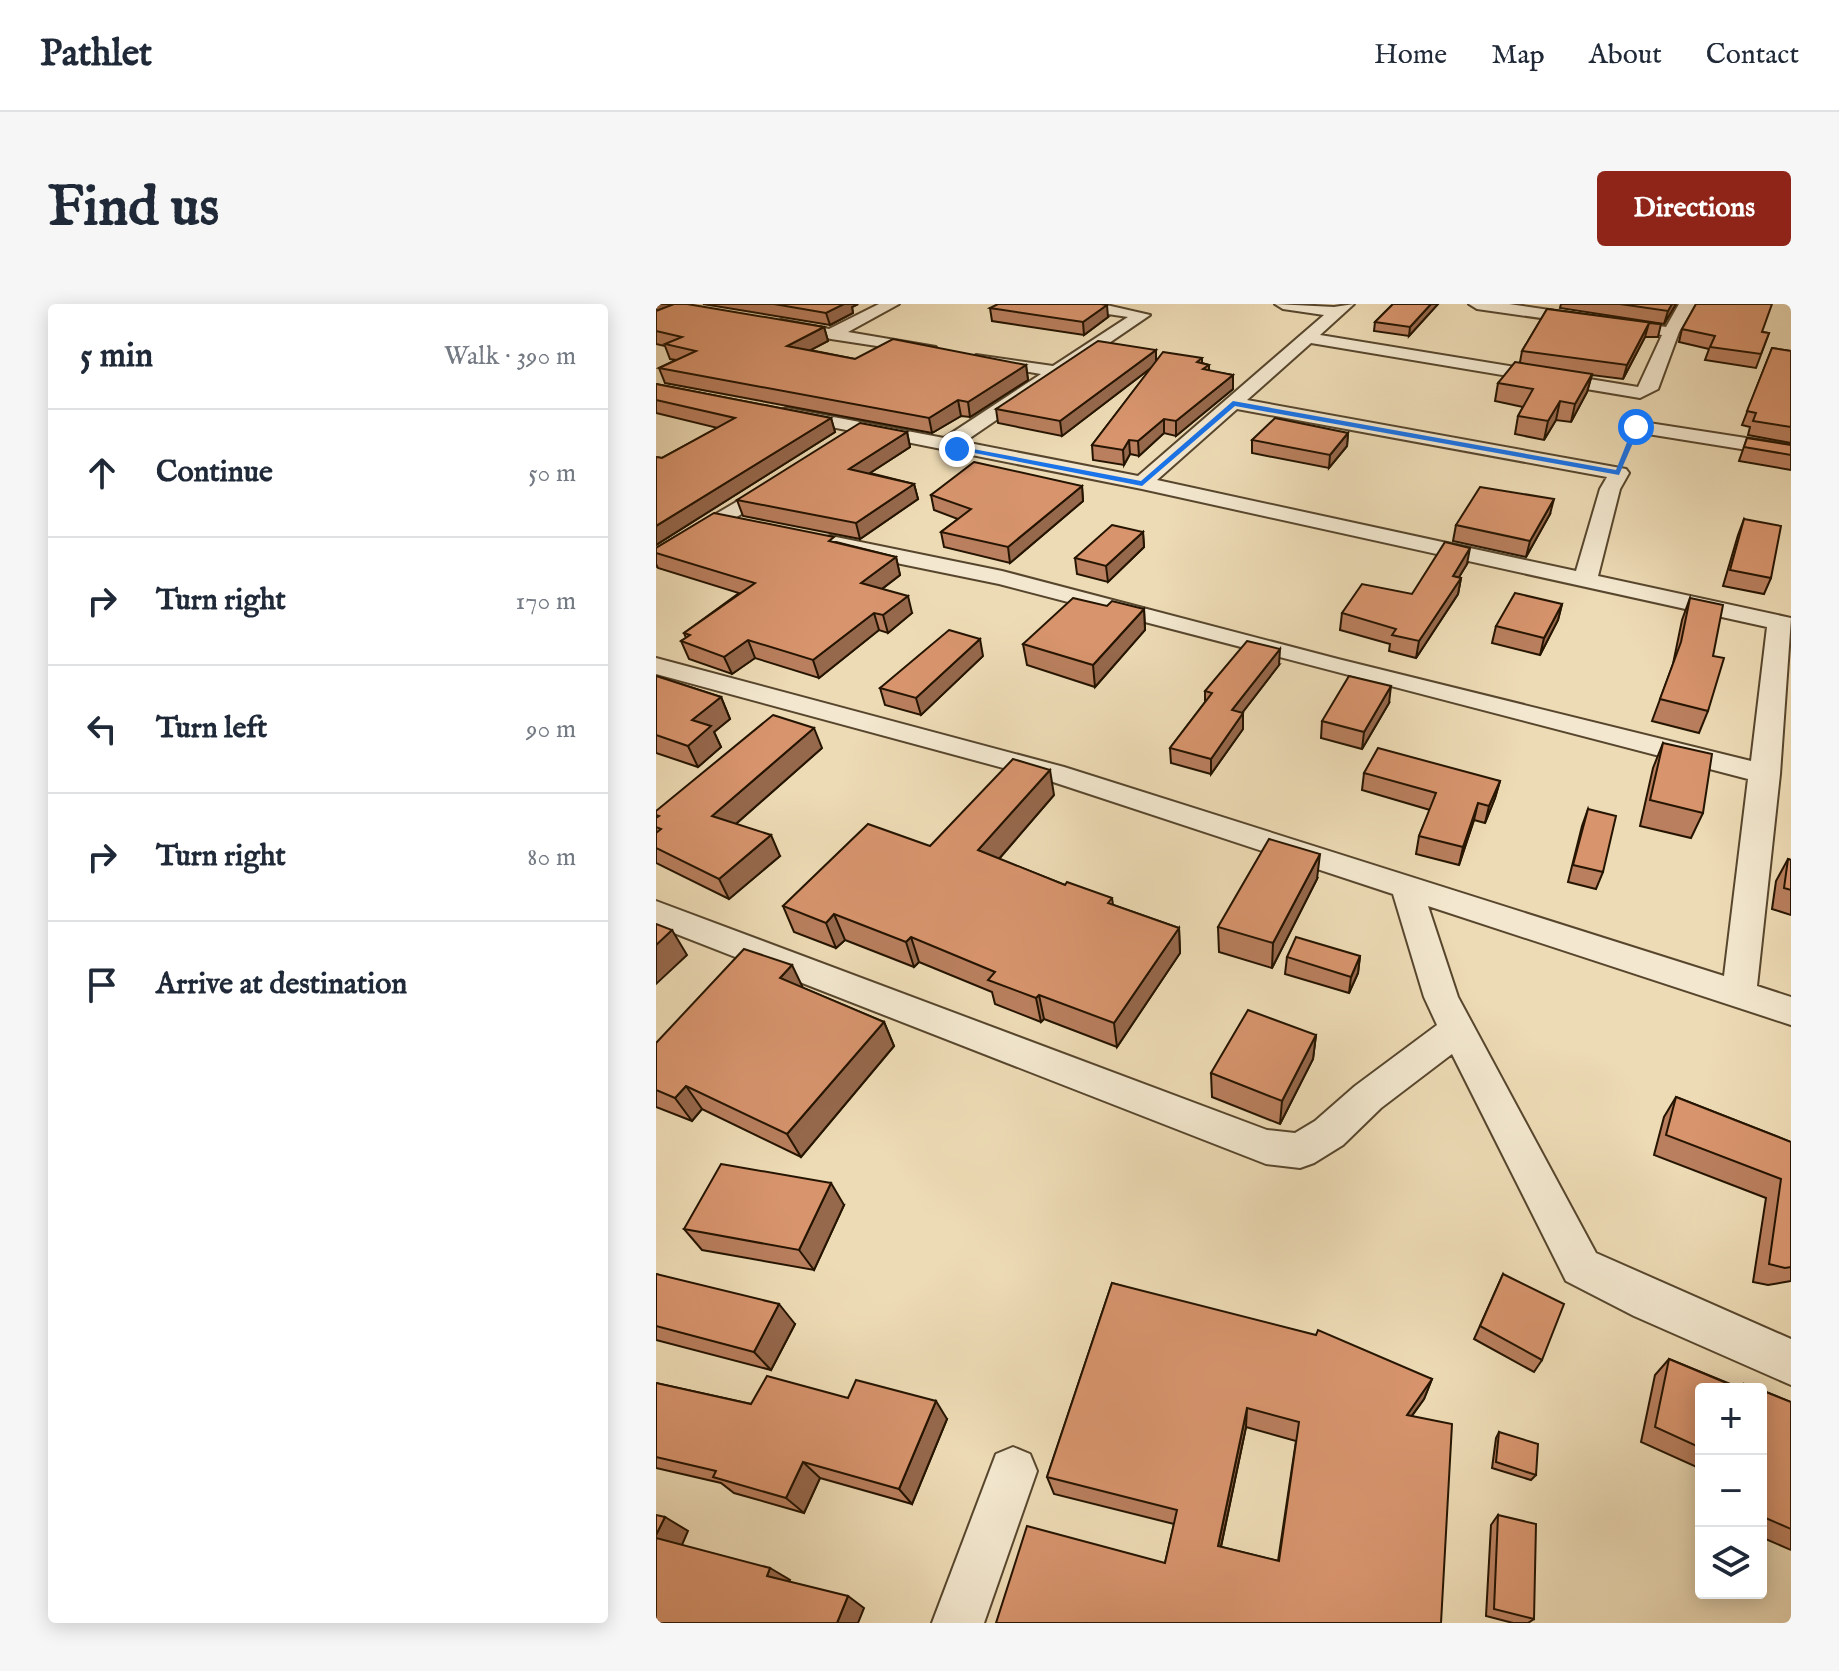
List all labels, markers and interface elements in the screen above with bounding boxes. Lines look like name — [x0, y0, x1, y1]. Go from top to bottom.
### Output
text: Pathlet — [40, 31, 152, 79]
text: Home — [1374, 38, 1447, 73]
text: Map — [1491, 38, 1545, 73]
text: About — [1589, 38, 1662, 73]
text: Contact — [1706, 38, 1799, 73]
button: Directions — [1597, 171, 1791, 246]
text: Find us — [48, 173, 219, 244]
text: 5 min — [80, 335, 153, 378]
text: Walk · 390 m — [444, 340, 576, 373]
route start — [1618, 409, 1654, 445]
route end — [939, 431, 975, 467]
icon: ahead — [80, 451, 124, 495]
text: Continue — [156, 454, 273, 492]
text: 50 m — [528, 457, 576, 490]
icon: right — [80, 579, 124, 623]
text: Turn right — [156, 582, 286, 620]
text: 170 m — [516, 585, 576, 618]
icon: left — [80, 707, 124, 751]
text: Turn left — [156, 710, 267, 748]
text: 90 m — [526, 713, 576, 746]
icon: right — [80, 835, 124, 879]
text: Turn right — [156, 838, 286, 876]
text: 80 m — [527, 841, 576, 874]
icon: arrive — [80, 963, 124, 1007]
text: Arrive at destination — [156, 966, 407, 1004]
map controls — [1695, 1383, 1767, 1599]
button: + — [1695, 1383, 1767, 1455]
button: − — [1695, 1455, 1767, 1527]
button: layers — [1695, 1527, 1767, 1599]

